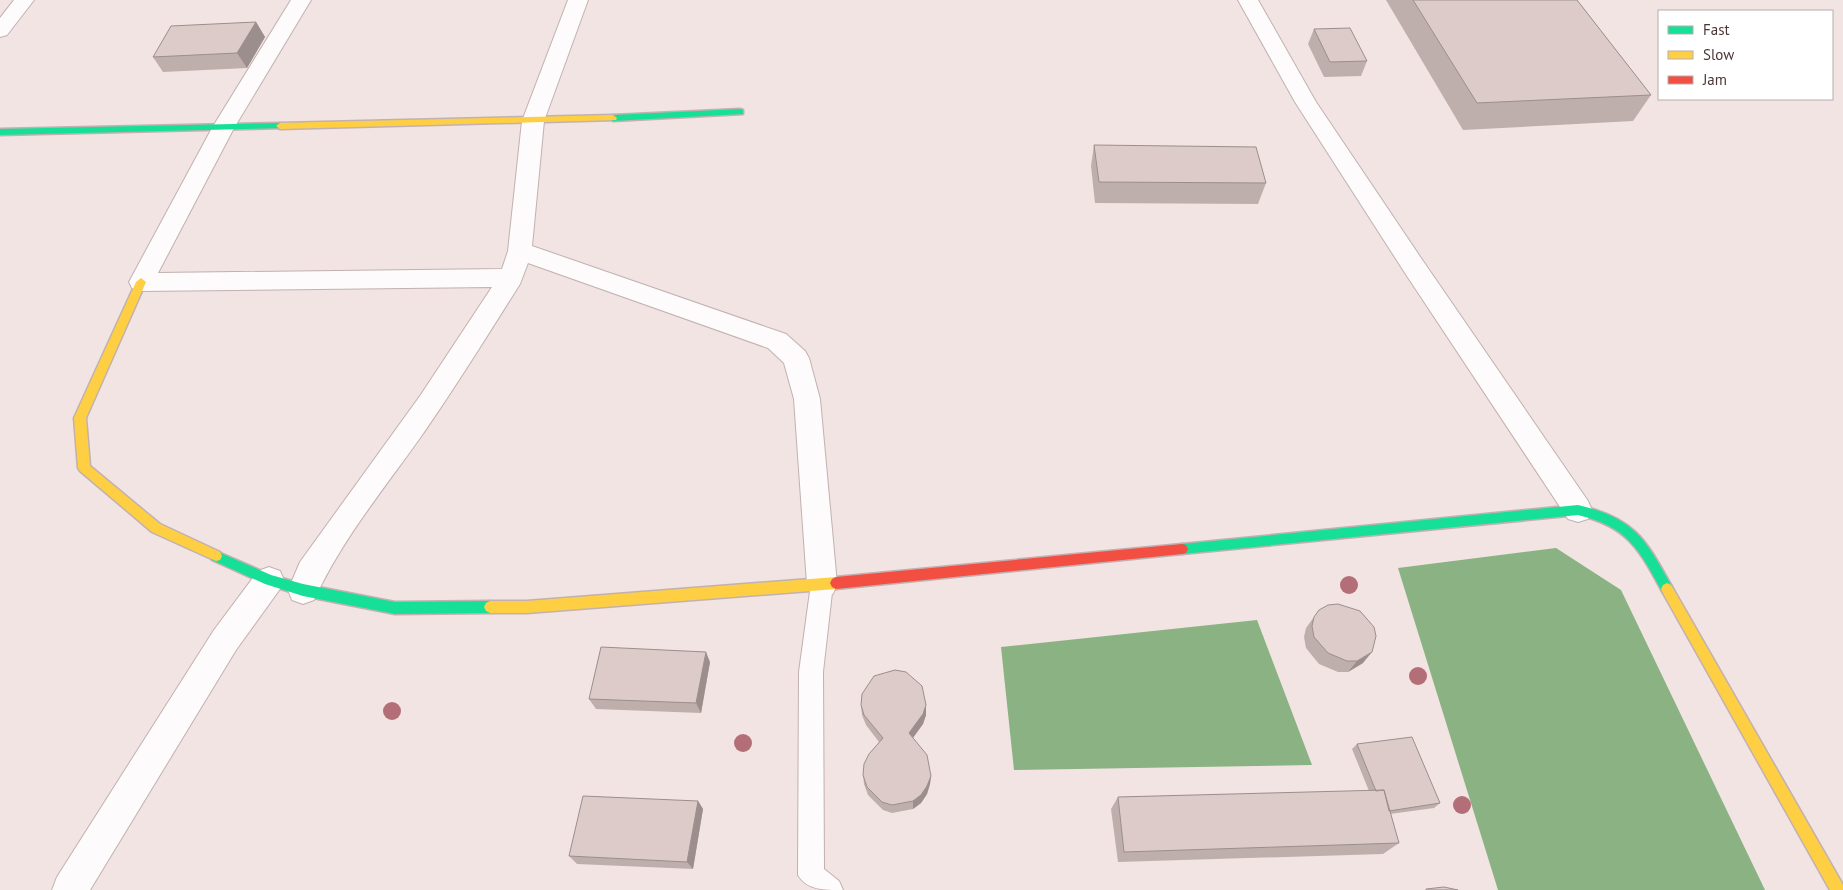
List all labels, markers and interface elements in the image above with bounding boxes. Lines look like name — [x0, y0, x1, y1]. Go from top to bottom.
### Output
legend — [1658, 10, 1833, 100]
text: Fast — [1703, 20, 1730, 39]
text: Slow — [1703, 45, 1734, 64]
text: Jam — [1702, 70, 1727, 89]

